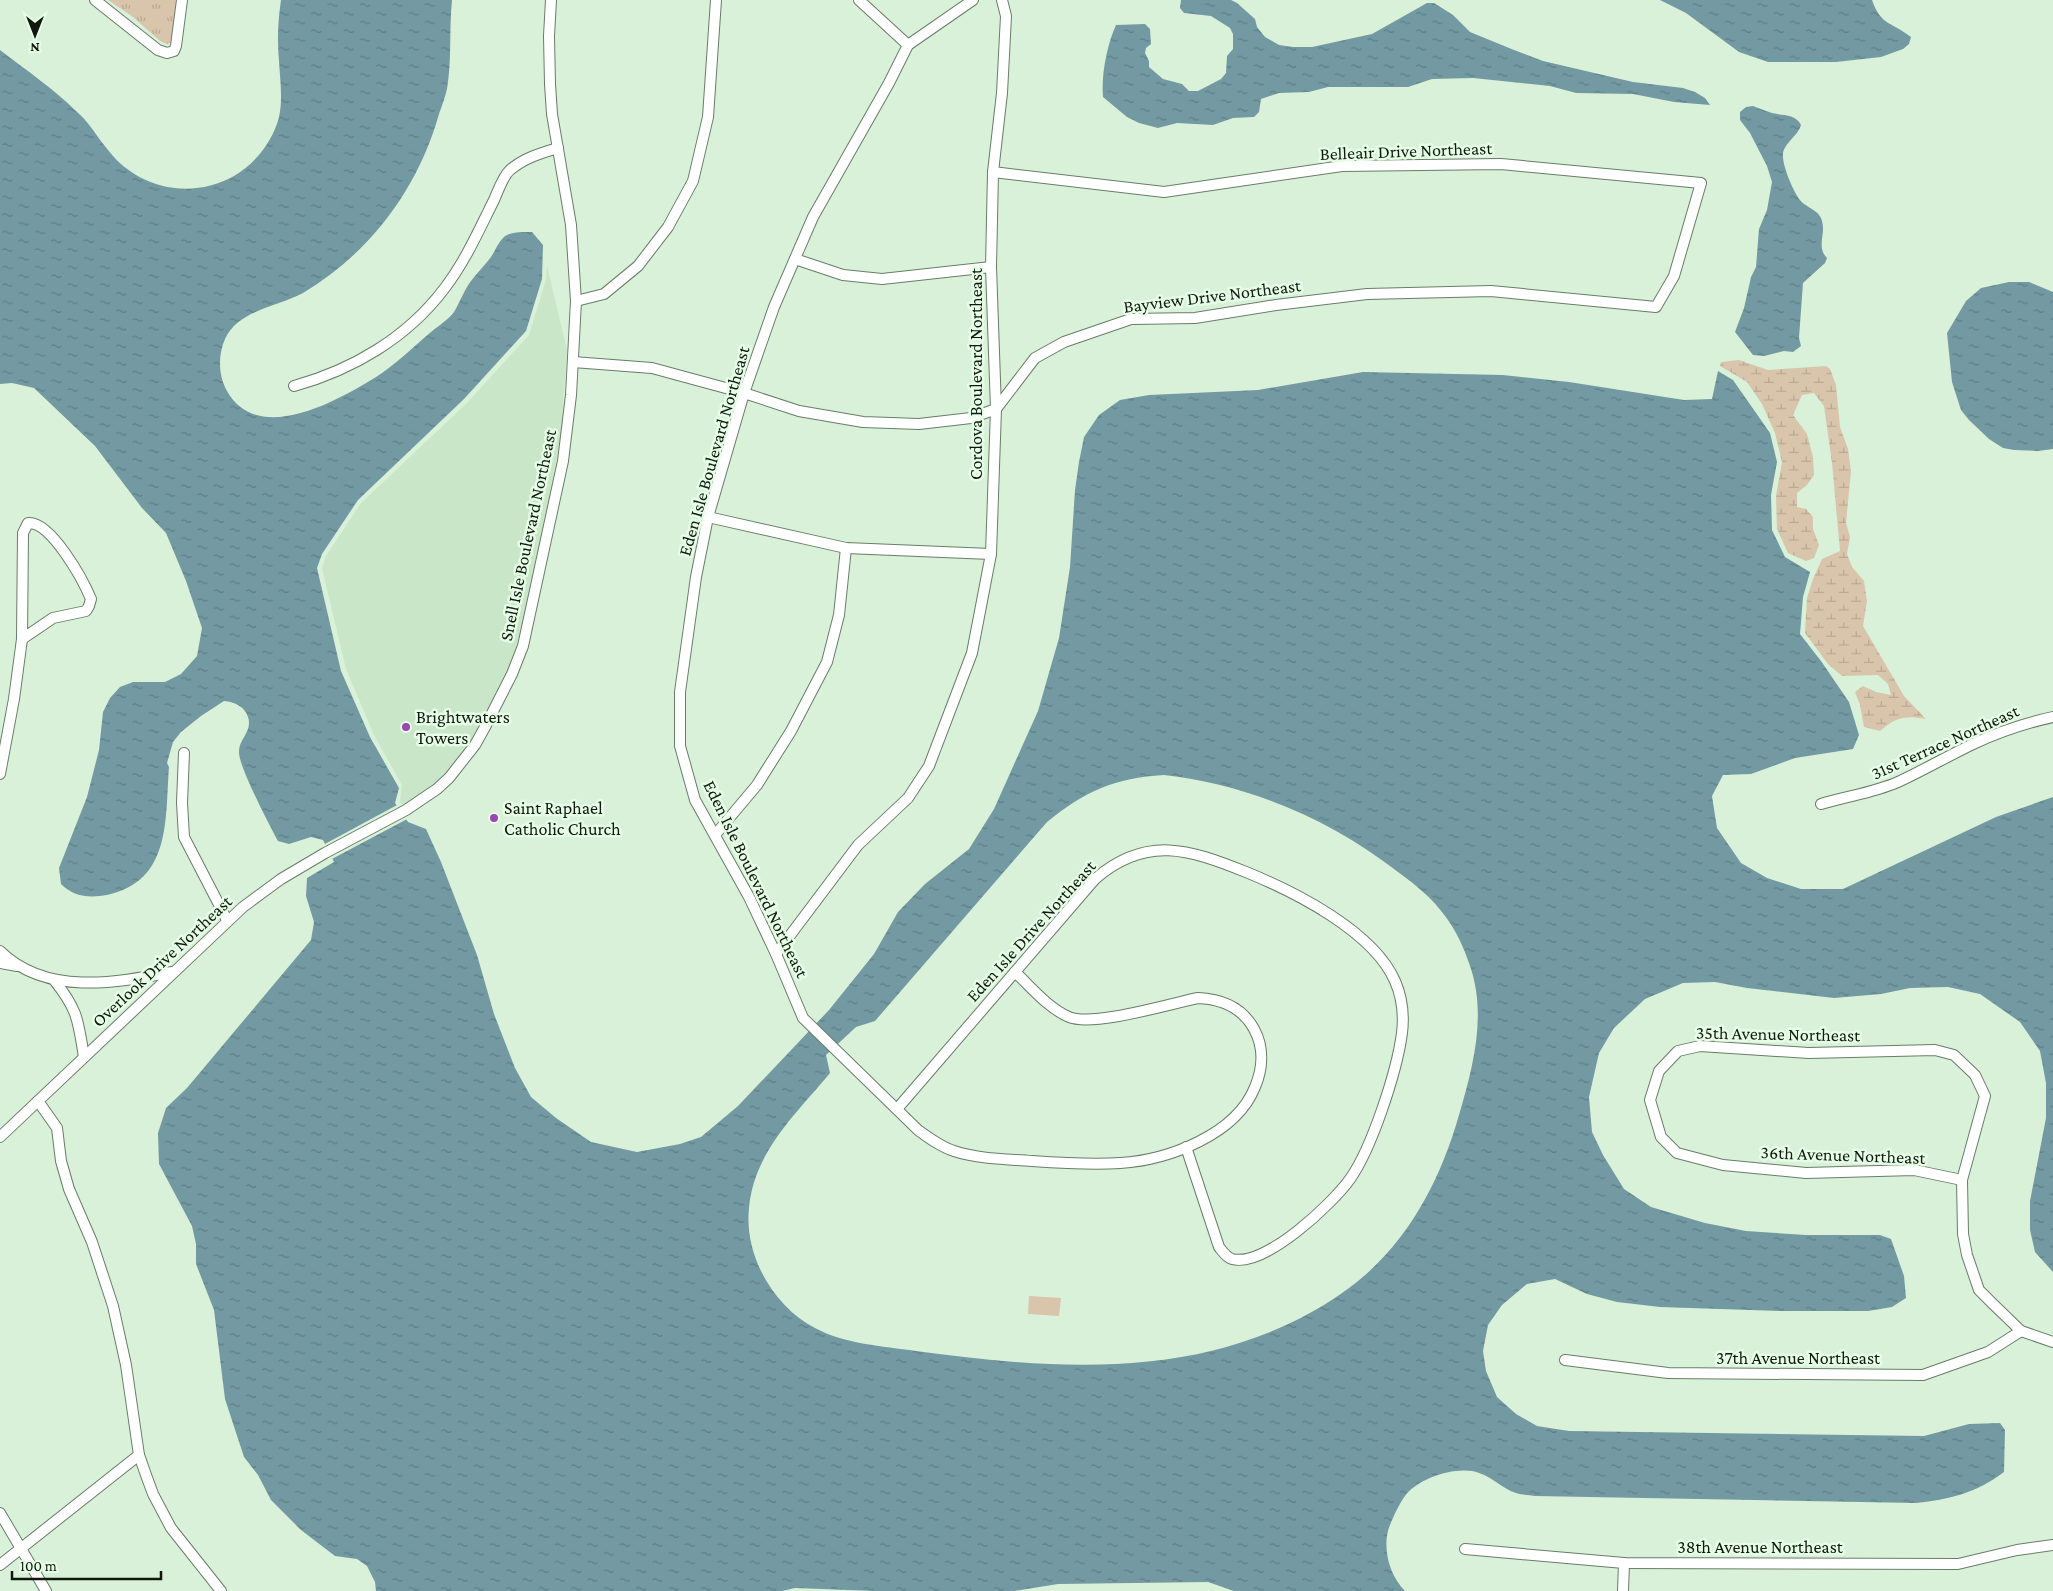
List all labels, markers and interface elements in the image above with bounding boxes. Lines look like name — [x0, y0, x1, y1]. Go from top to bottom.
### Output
north arrow — [10, 10, 60, 60]
text: N — [30, 40, 40, 56]
street label: Belleair Drive Northeast — [1320, 138, 1494, 164]
street label: Cordova Boulevard Northeast — [966, 267, 986, 480]
street label: Bayview Drive Northeast — [1122, 275, 1303, 317]
street label: Eden Isle Boulevard Northeast — [674, 343, 754, 558]
street label: Snell Isle Boulevard Northeast — [496, 426, 560, 643]
street label: 31st Terrace Northeast — [1868, 700, 2023, 784]
place label: Brightwaters Towers — [416, 707, 510, 748]
marker: Brightwaters Towers — [400, 721, 412, 733]
street label: Eden Isle Boulevard Northeast — [699, 777, 813, 982]
place label: Saint Raphael Catholic Church — [504, 798, 621, 839]
marker: Saint Raphael Catholic Church — [488, 812, 500, 824]
street label: Eden Isle Drive Northeast — [962, 855, 1100, 1006]
street label: Overlook Drive Northeast — [88, 890, 237, 1031]
street label: 35th Avenue Northeast — [1696, 1023, 1861, 1045]
street label: 36th Avenue Northeast — [1760, 1142, 1927, 1168]
street label: 37th Avenue Northeast — [1716, 1348, 1881, 1368]
street label: 38th Avenue Northeast — [1677, 1537, 1844, 1557]
scale bar — [12, 1548, 161, 1580]
text: 100 m — [20, 1558, 57, 1574]

